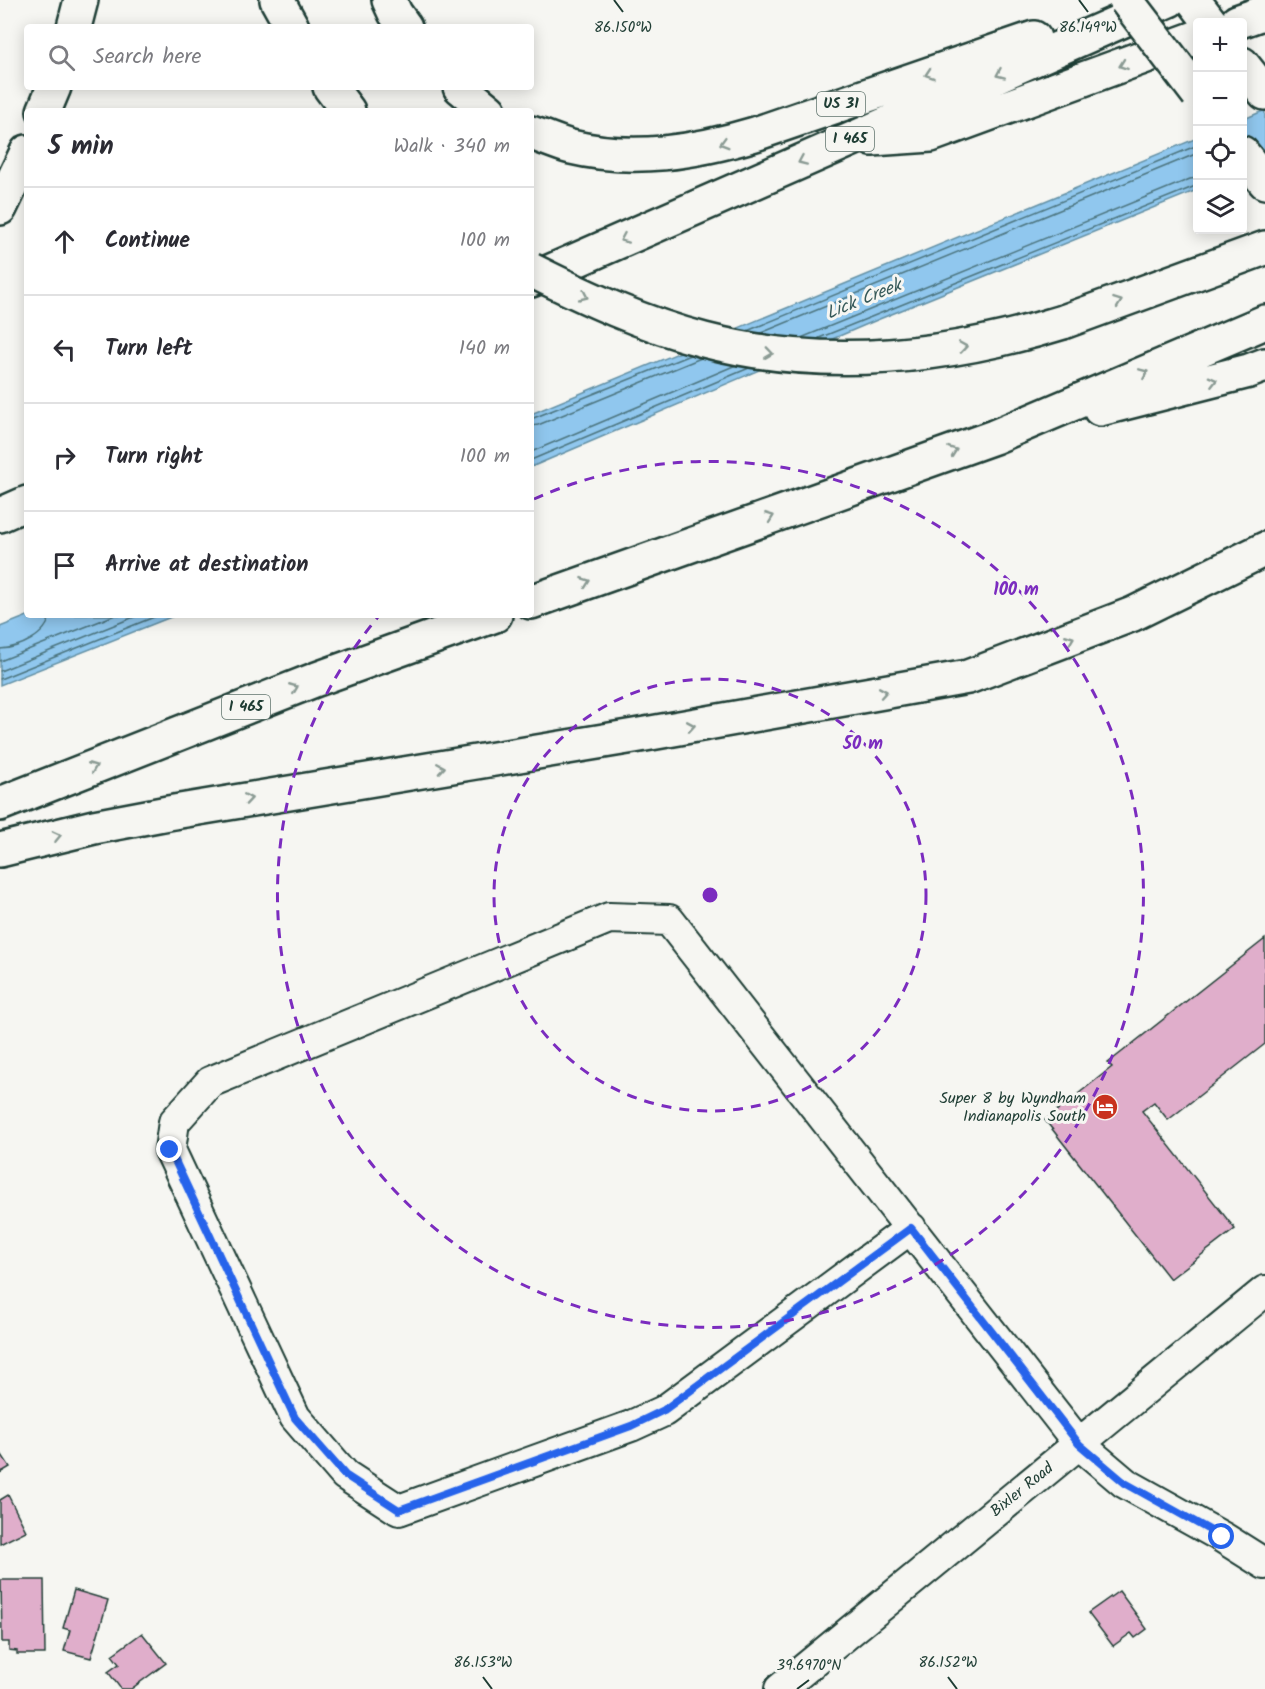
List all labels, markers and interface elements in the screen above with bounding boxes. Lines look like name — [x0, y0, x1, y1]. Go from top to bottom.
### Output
text: 86.150°W — [594, 16, 652, 40]
text: 86.149°W — [1059, 16, 1117, 40]
map controls — [1193, 18, 1247, 234]
button: + — [1193, 18, 1247, 72]
search box — [24, 24, 534, 90]
text: Search here — [93, 40, 201, 75]
icon: search — [45, 41, 78, 74]
one-way arrow — [1118, 57, 1129, 70]
one-way arrow — [924, 66, 935, 79]
one-way arrow — [995, 67, 1006, 79]
button: − — [1193, 72, 1247, 126]
road number: US 31 — [817, 92, 865, 116]
text: 5 min — [48, 126, 114, 168]
button: locate — [1193, 126, 1247, 180]
road number: I 465 — [826, 127, 874, 151]
text: Walk · 340 m — [394, 131, 510, 163]
one-way arrow — [720, 136, 730, 148]
one-way arrow — [797, 153, 808, 165]
button: layers — [1193, 180, 1247, 234]
text: Continue — [105, 224, 190, 259]
icon: ahead — [48, 225, 81, 258]
text: 100 m — [460, 225, 510, 257]
one-way arrow — [619, 232, 630, 244]
water label: Lick Creek — [822, 271, 908, 328]
one-way arrow — [577, 288, 588, 300]
one-way arrow — [1112, 296, 1123, 309]
text: Turn left — [105, 332, 192, 367]
icon: left — [48, 333, 81, 366]
text: 140 m — [459, 333, 510, 365]
one-way arrow — [959, 342, 968, 354]
one-way arrow — [765, 346, 774, 358]
one-way arrow — [1138, 368, 1149, 380]
one-way arrow — [1208, 375, 1218, 388]
text: Turn right — [105, 440, 203, 475]
icon: right — [48, 441, 81, 474]
text: 100 m — [460, 441, 510, 473]
one-way arrow — [947, 446, 958, 459]
one-way arrow — [764, 511, 775, 524]
text: Arrive at destination — [105, 548, 308, 583]
icon: arrive — [48, 549, 81, 582]
text: 100 m — [993, 576, 1039, 605]
one-way arrow — [580, 577, 591, 590]
one-way arrow — [1064, 634, 1075, 646]
one-way arrow — [288, 683, 299, 695]
one-way arrow — [878, 686, 888, 699]
road number: I 465 — [222, 695, 270, 719]
one-way arrow — [687, 720, 696, 732]
text: 50 m — [842, 730, 883, 759]
one-way arrow — [87, 762, 98, 774]
one-way arrow — [436, 762, 445, 774]
one-way arrow — [244, 794, 253, 806]
one-way arrow — [51, 830, 61, 843]
centre of rings — [700, 885, 720, 905]
place label: Super 8 by Wyndham Indianapolis South — [940, 1086, 1086, 1129]
hotel icon: Super 8 by Wyndham Indianapolis South — [1090, 1092, 1120, 1122]
route end — [156, 1136, 182, 1162]
street label: Bixler Road — [985, 1456, 1060, 1524]
route start — [1208, 1523, 1234, 1549]
text: 86.153°W — [453, 1651, 513, 1675]
text: 86.152°W — [918, 1651, 978, 1675]
text: 39.6970°N — [777, 1654, 841, 1678]

